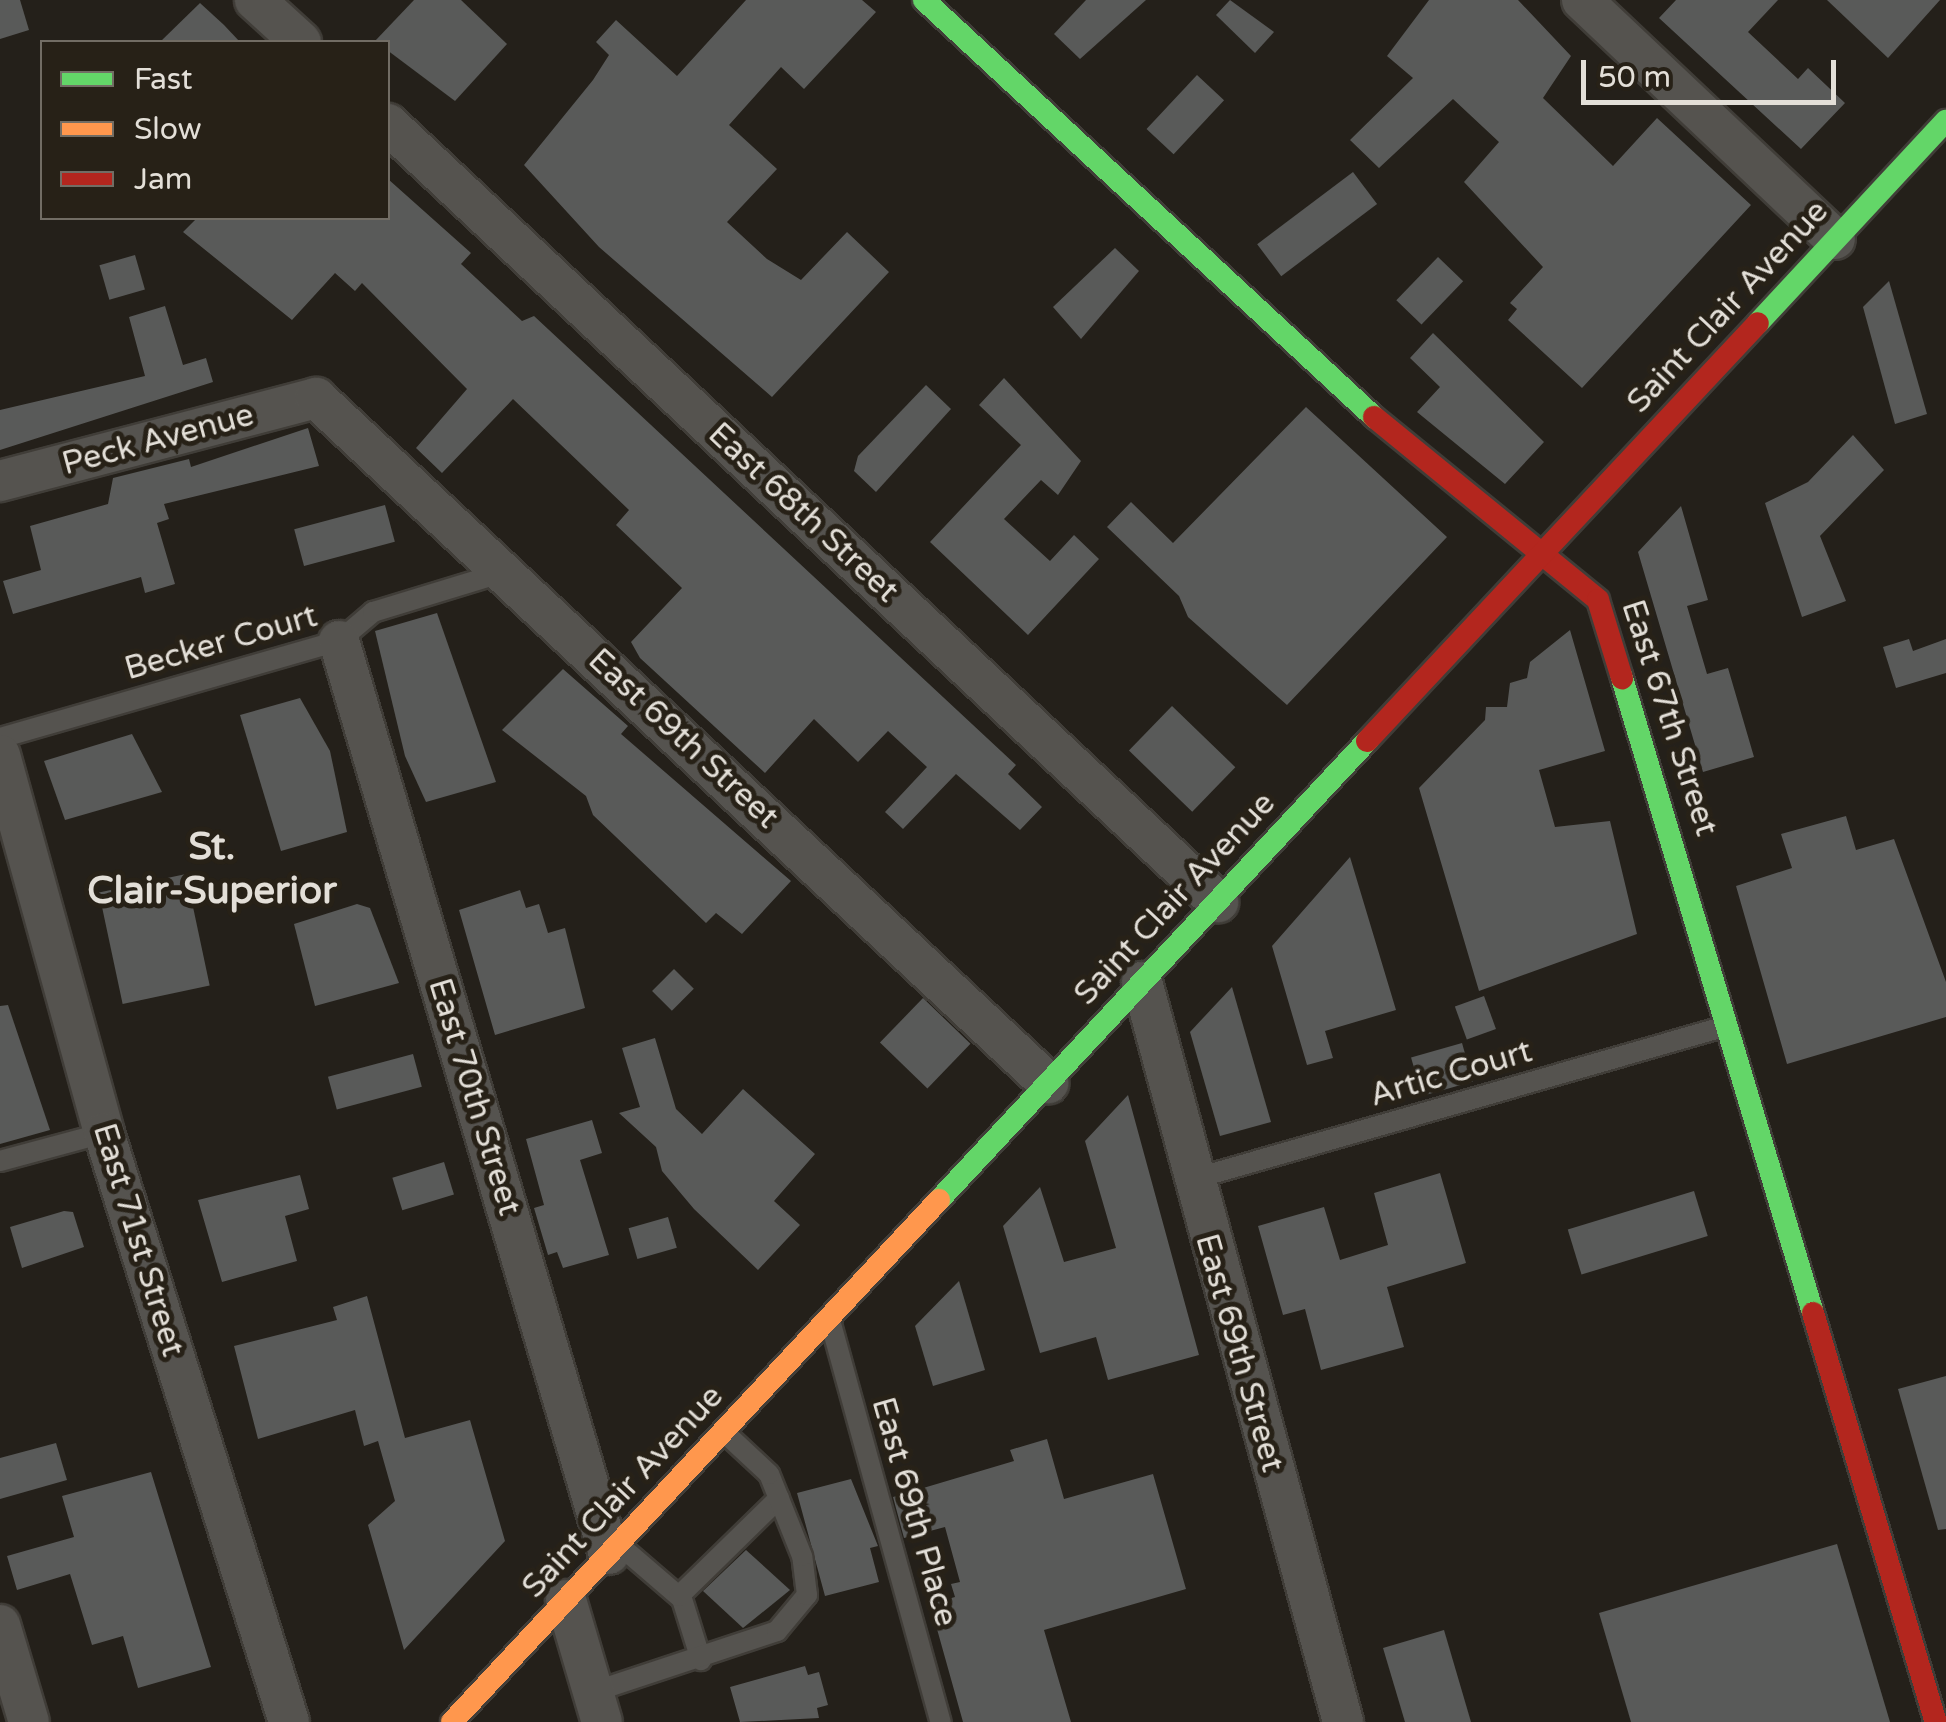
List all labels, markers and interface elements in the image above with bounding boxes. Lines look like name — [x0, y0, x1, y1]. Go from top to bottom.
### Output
legend — [40, 40, 390, 220]
scale bar — [1586, 40, 1841, 102]
text: 50 m — [1598, 59, 1671, 96]
text: Fast — [134, 61, 193, 98]
text: Slow — [134, 111, 202, 148]
text: Jam — [134, 161, 192, 198]
street label: Saint Clair Avenue — [1620, 193, 1836, 421]
street label: Peck Avenue — [58, 396, 258, 484]
street label: East 68th Street — [700, 415, 906, 611]
street label: East 67th Street — [1613, 595, 1725, 841]
street label: Becker Court — [120, 597, 322, 689]
street label: East 69th Street — [580, 641, 786, 837]
street label: Saint Clair Avenue — [1067, 785, 1283, 1013]
district label: St. Clair-Superior — [87, 825, 337, 914]
street label: East 70th Street — [420, 974, 528, 1220]
street label: Artic Court — [1366, 1033, 1536, 1115]
street label: East 71st Street — [84, 1119, 192, 1361]
street label: East 69th Street — [1187, 1230, 1291, 1476]
street label: Saint Clair Avenue — [515, 1378, 731, 1606]
street label: East 69th Place — [863, 1393, 965, 1631]

